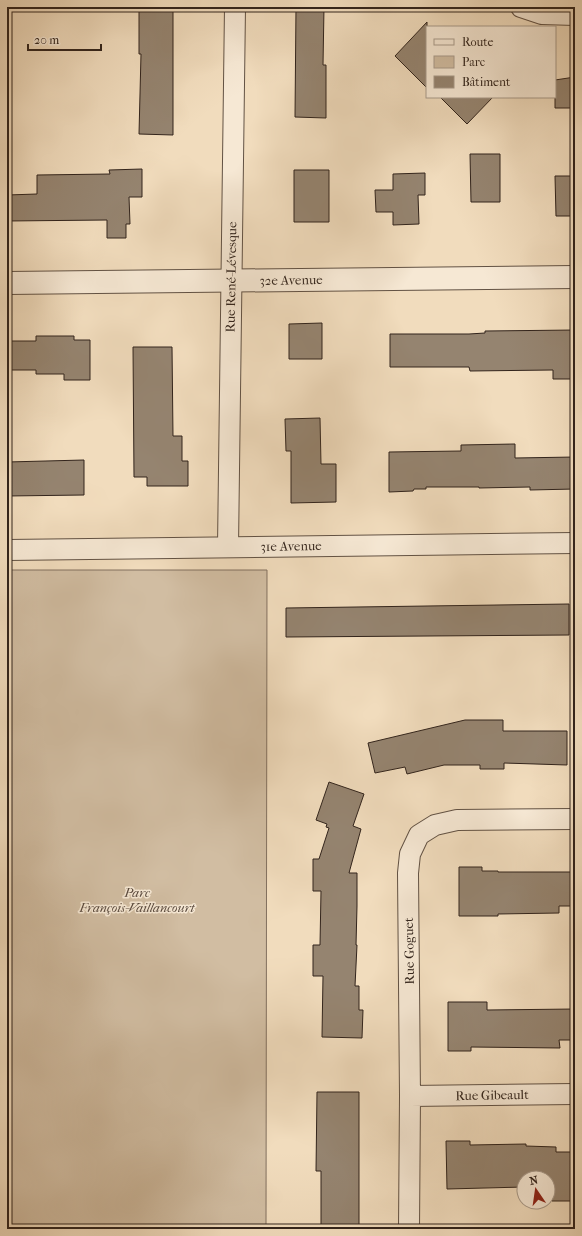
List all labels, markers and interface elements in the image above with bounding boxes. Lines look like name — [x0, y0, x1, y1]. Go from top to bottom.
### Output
scale bar — [28, 26, 101, 52]
legend — [426, 26, 556, 98]
text: 20 m — [34, 33, 59, 47]
text: Route — [462, 35, 494, 49]
text: Parc — [462, 55, 485, 69]
text: Bâtiment — [462, 75, 511, 89]
street label: Rue René-Lévesque — [223, 221, 239, 333]
street label: 32e Avenue — [259, 272, 323, 288]
street label: 31e Avenue — [260, 538, 322, 554]
park label: Parc François-Vaillancourt — [79, 885, 195, 915]
street label: Rue Goguet — [401, 917, 417, 985]
street label: Rue Gibeault — [455, 1087, 529, 1103]
north arrow — [516, 1170, 556, 1210]
text: N — [528, 1173, 540, 1188]

